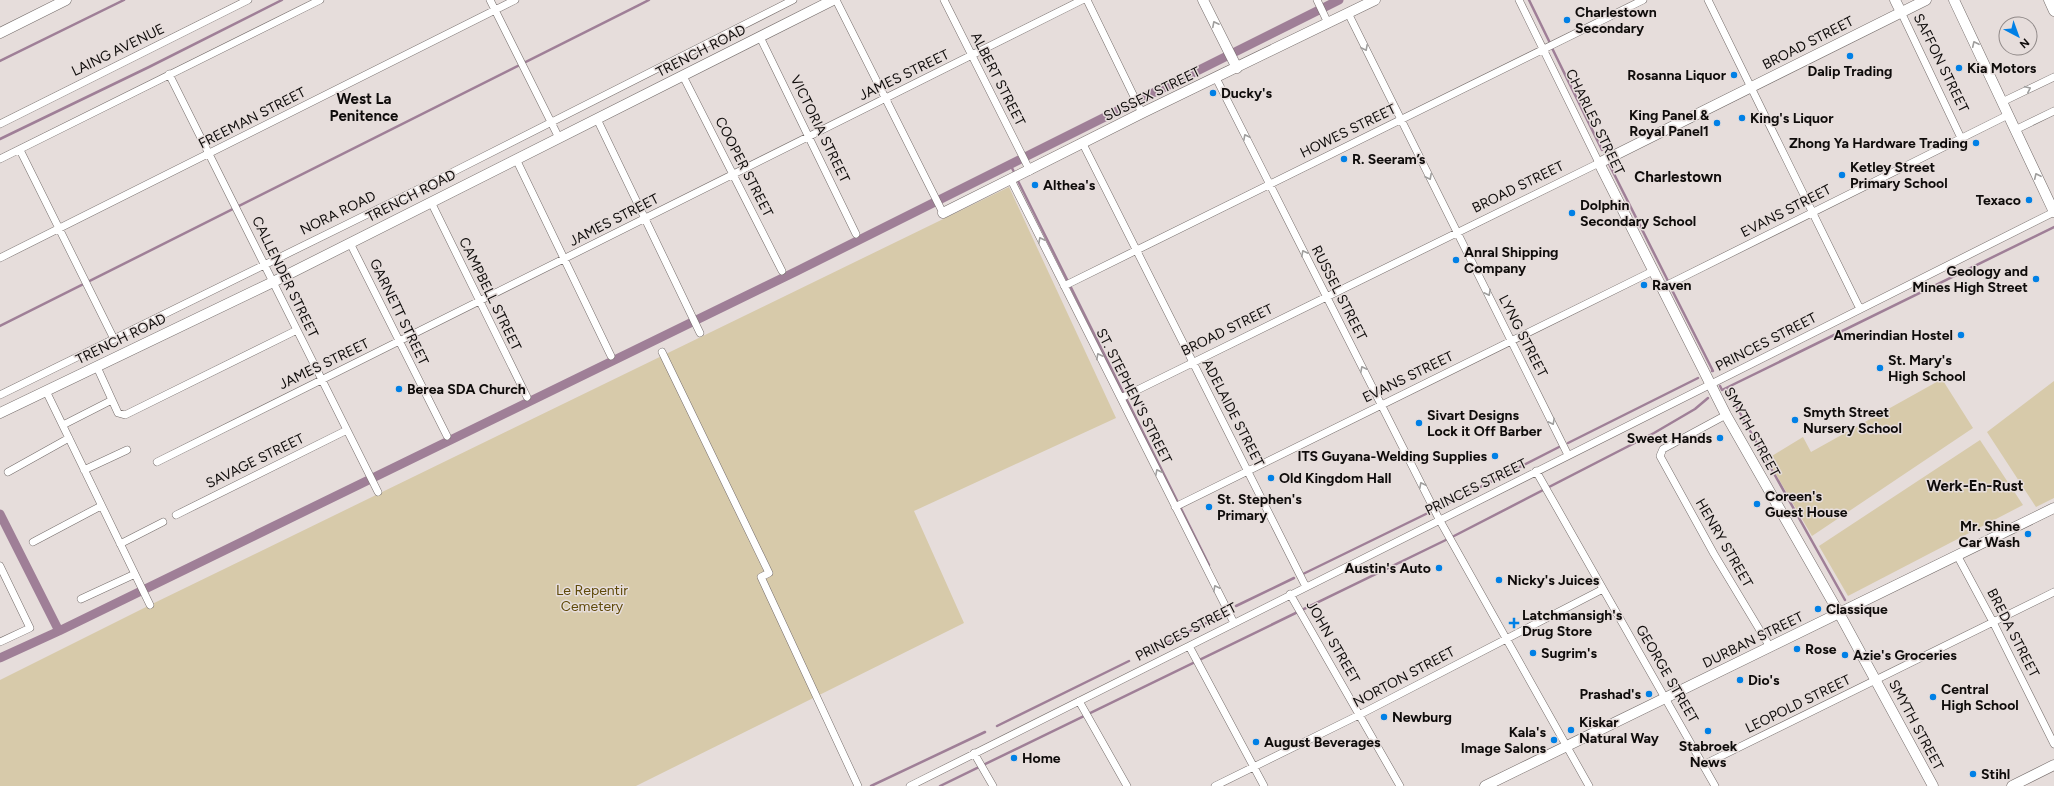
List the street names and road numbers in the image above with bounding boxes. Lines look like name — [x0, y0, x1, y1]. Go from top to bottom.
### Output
street label: SAFFON STREET — [1910, 11, 1972, 115]
street label: BROAD STREET — [1760, 13, 1857, 73]
street label: LAING AVENUE — [69, 20, 167, 80]
street label: TRENCH ROAD — [653, 21, 749, 81]
street label: ALBERT STREET — [967, 29, 1029, 129]
street label: JAMES STREET — [856, 46, 952, 104]
street label: SUSSEX STREET — [1101, 63, 1203, 125]
street label: CHARLES STREET — [1562, 66, 1628, 178]
street label: VICTORIA STREET — [787, 73, 853, 186]
street label: FREEMAN STREET — [196, 84, 309, 152]
street label: HOWES STREET — [1297, 100, 1399, 162]
street label: COOPER STREET — [711, 114, 777, 220]
street label: BROAD STREET — [1469, 157, 1567, 217]
street label: TRENCH ROAD — [363, 166, 459, 226]
street label: EVANS STREET — [1738, 181, 1834, 241]
street label: NORA ROAD — [297, 187, 379, 239]
street label: JAMES STREET — [566, 190, 662, 250]
street label: CALLENDER STREET — [248, 214, 322, 341]
street label: CAMPBELL STREET — [455, 235, 525, 354]
street label: RUSSEL STREET — [1308, 243, 1370, 344]
street label: GARNETT STREET — [366, 256, 432, 368]
street label: LYNG STREET — [1495, 292, 1551, 380]
street label: BROAD STREET — [1178, 300, 1276, 360]
street label: PRINCES STREET — [1713, 309, 1820, 375]
street label: TRENCH ROAD — [73, 310, 169, 368]
street label: ST. STEPHEN'S STREET — [1093, 326, 1176, 467]
street label: JAMES STREET — [276, 335, 372, 393]
street label: EVANS STREET — [1360, 348, 1457, 406]
street label: ADELAIDE STREET — [1198, 356, 1268, 470]
street label: SMYTH STREET — [1720, 384, 1784, 480]
street label: SAVAGE STREET — [203, 430, 307, 492]
street label: PRINCES STREET — [1422, 455, 1530, 519]
street label: HENRY STREET — [1692, 496, 1756, 591]
street label: BREDA STREET — [1983, 586, 2043, 681]
street label: JOHN STREET — [1303, 598, 1364, 686]
street label: PRINCES STREET — [1133, 599, 1240, 665]
street label: DURBAN STREET — [1700, 608, 1806, 672]
street label: GEORGE STREET — [1632, 622, 1702, 726]
street label: NORTON STREET — [1350, 643, 1458, 711]
street label: LEOPOLD STREET — [1743, 671, 1854, 737]
street label: SMYTH STREET — [1885, 677, 1947, 773]

